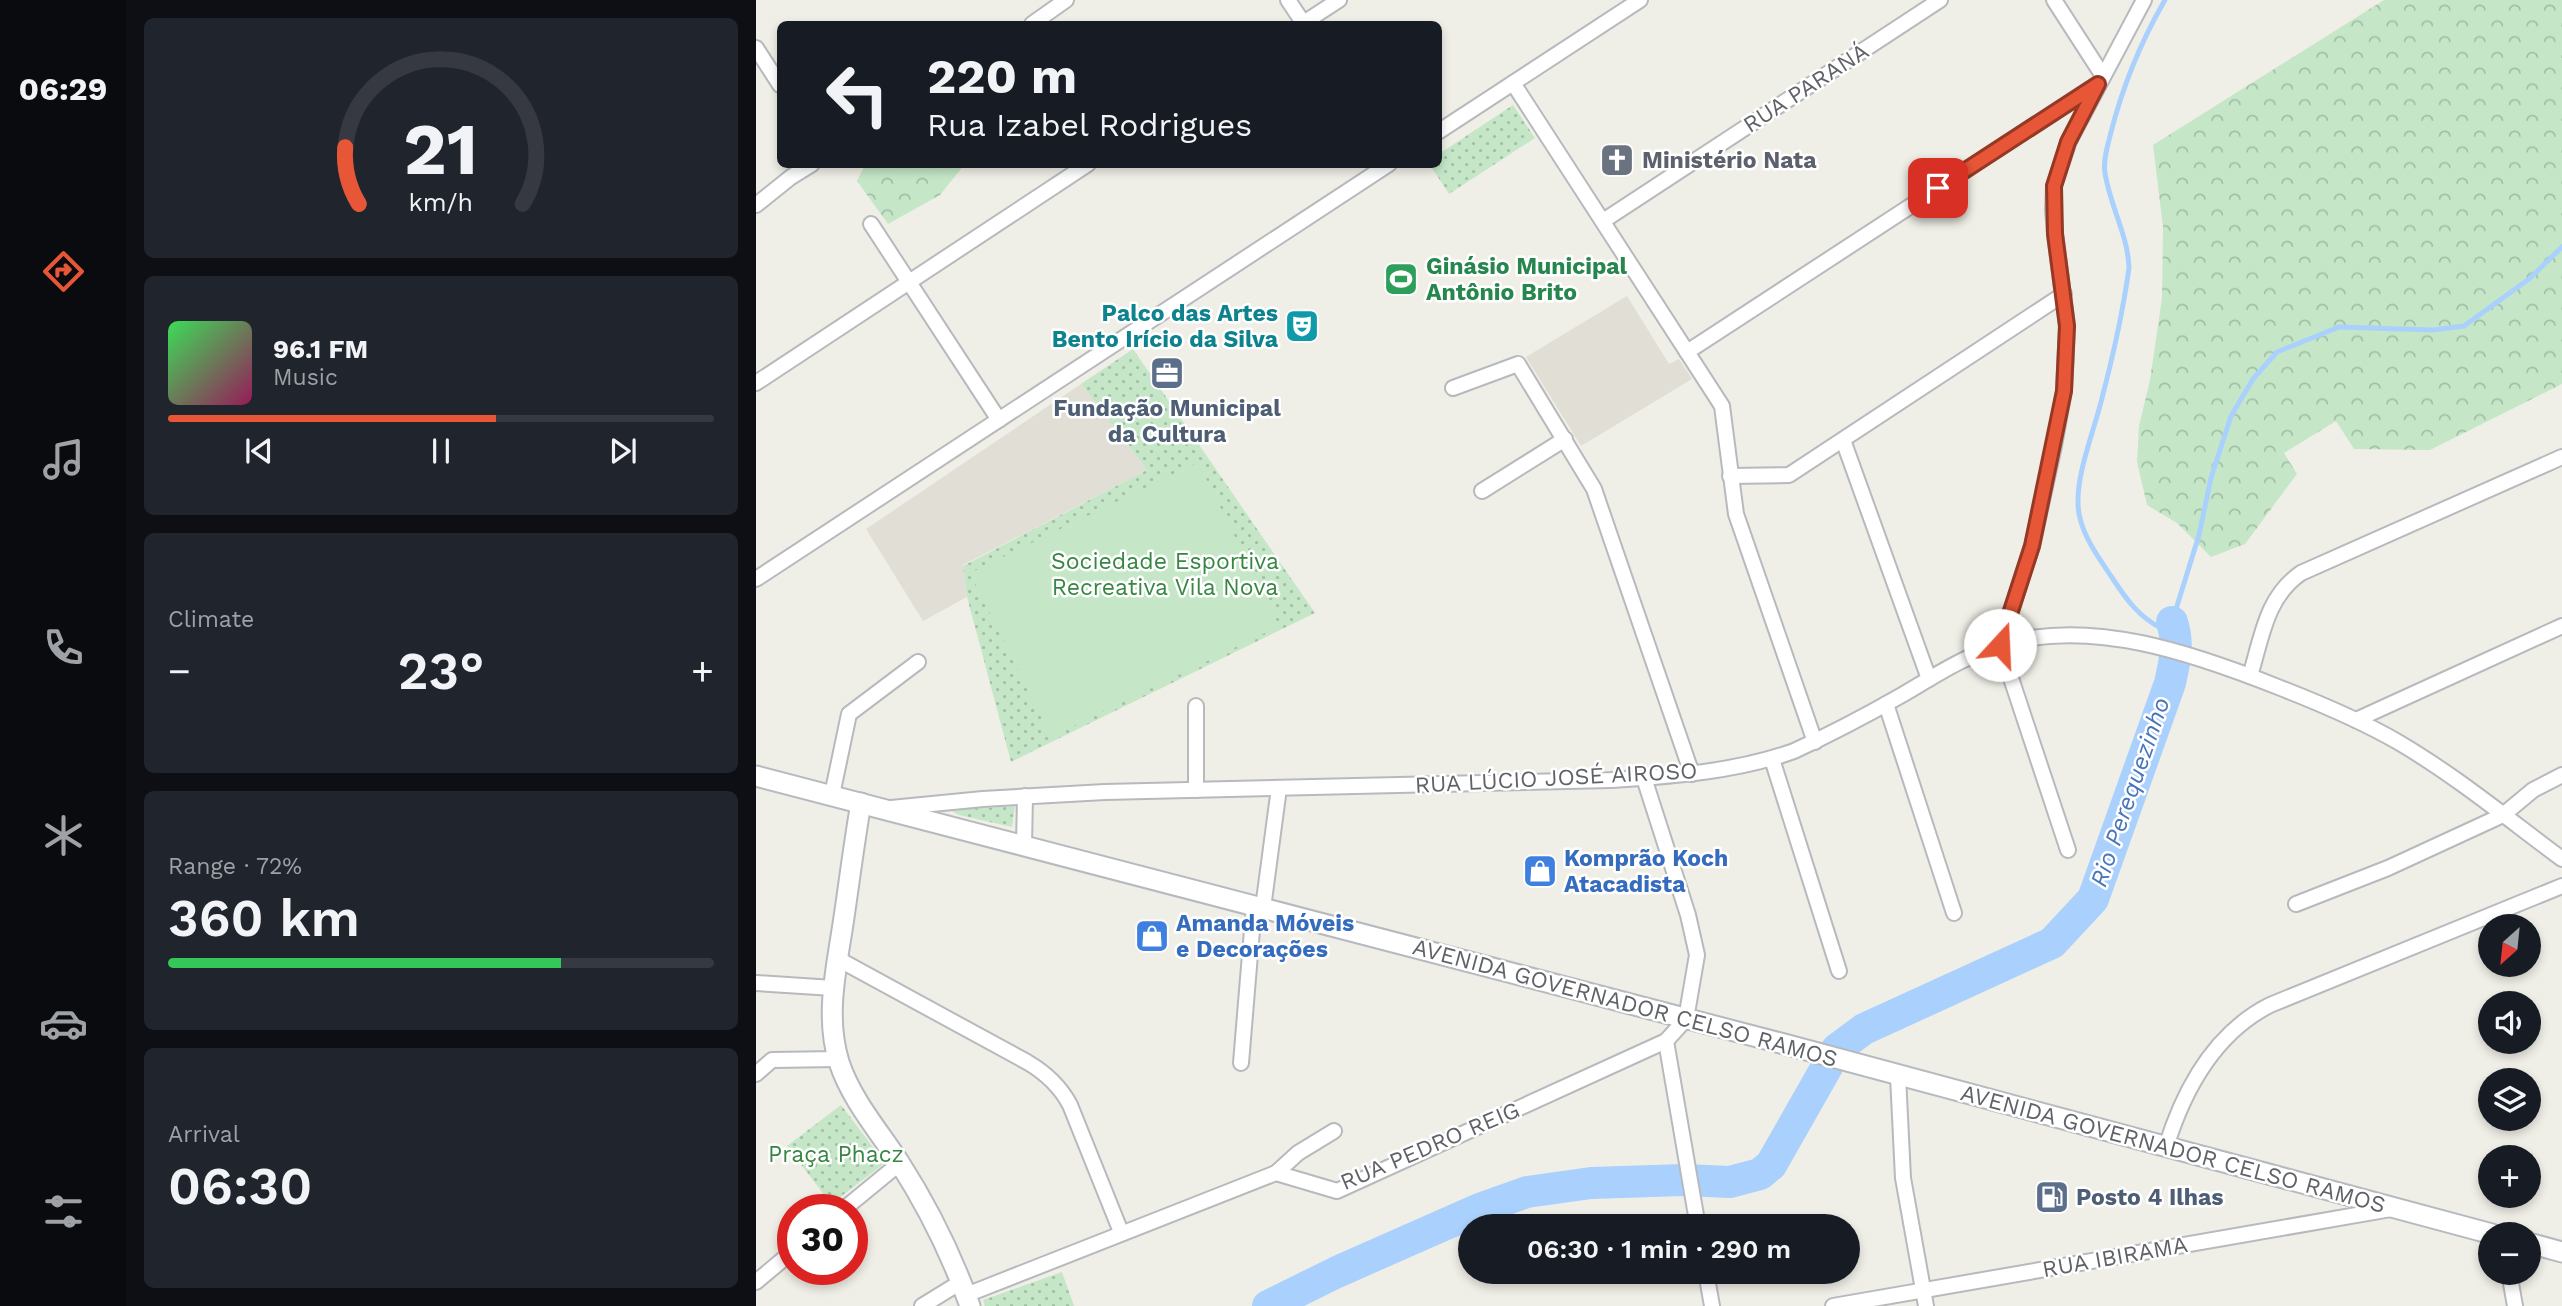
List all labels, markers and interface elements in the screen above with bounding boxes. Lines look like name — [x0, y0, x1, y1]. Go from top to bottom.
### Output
street label: RUA PARANÁ — [1738, 38, 1874, 138]
text: 220 m — [927, 47, 1077, 105]
icon: left — [812, 49, 903, 140]
text: 06:29 — [19, 70, 107, 108]
text: 21 — [404, 106, 478, 192]
text: Rua Izabel Rodrigues — [927, 106, 1252, 144]
church icon: Ministério Nata — [1598, 141, 1636, 179]
place label: Ministério Nata — [1642, 147, 1817, 174]
pin — [1908, 158, 1968, 218]
icon: arrive — [1919, 169, 1957, 207]
text: km/h — [409, 188, 473, 217]
icon: directions — [39, 247, 88, 296]
place label: Ginásio Municipal Antônio Brito — [1426, 253, 1628, 306]
sports icon: Ginásio Municipal Antônio Brito — [1382, 260, 1420, 298]
place label: Palco das Artes Bento Irício da Silva — [1052, 300, 1279, 353]
theatre icon: Palco das Artes Bento Irício da Silva — [1283, 307, 1321, 345]
text: 96.1 FM — [273, 334, 368, 364]
office icon: Fundação Municipal da Cultura — [1148, 354, 1186, 392]
text: Music — [273, 364, 338, 391]
place label: Fundação Municipal da Cultura — [1053, 395, 1281, 448]
icon: previous — [240, 432, 278, 470]
icon: pause — [422, 432, 460, 470]
icon: next — [604, 432, 642, 470]
icon: music — [39, 435, 88, 484]
park label: Sociedade Esportiva Recreativa Vila Nova — [1051, 548, 1279, 601]
text: Climate — [168, 606, 254, 633]
position arrow — [1963, 608, 2037, 682]
icon: phone — [39, 623, 88, 672]
text: 23° — [398, 641, 484, 702]
text: − — [168, 649, 191, 693]
text: + — [691, 649, 714, 693]
water label: Rio Perequezinho — [2084, 693, 2176, 891]
street label: RUA LÚCIO JOSÉ AIROSO — [1414, 757, 1698, 799]
icon: climate — [39, 811, 88, 860]
place label: Komprão Koch Atacadista — [1564, 845, 1728, 898]
shop icon: Komprão Koch Atacadista — [1521, 852, 1559, 890]
text: Range · 72% — [168, 853, 302, 880]
text: 360 km — [168, 888, 360, 949]
place label: Amanda Móveis e Decorações — [1176, 910, 1354, 963]
north arrow — [2478, 914, 2541, 976]
map controls — [2478, 914, 2541, 1285]
shop icon: Amanda Móveis e Decorações — [1133, 917, 1171, 955]
street label: AVENIDA GOVERNADOR CELSO RAMOS — [1410, 933, 1840, 1073]
button: sound — [2478, 991, 2541, 1054]
icon: car — [39, 999, 88, 1048]
button: layers — [2478, 1068, 2541, 1131]
street label: AVENIDA GOVERNADOR CELSO RAMOS — [1958, 1079, 2388, 1219]
street label: RUA PEDRO REIG — [1336, 1096, 1524, 1196]
text: Arrival — [168, 1121, 240, 1148]
park label: Praça Phacz — [768, 1141, 904, 1168]
button: + — [2478, 1145, 2541, 1208]
text: 06:30 — [168, 1156, 312, 1217]
fuel station icon: Posto 4 Ilhas — [2033, 1178, 2071, 1216]
place label: Posto 4 Ilhas — [2076, 1184, 2224, 1211]
icon: filters — [39, 1187, 88, 1236]
speed limit sign: 30 — [777, 1194, 868, 1285]
button: − — [2478, 1222, 2541, 1285]
street label: RUA IBIRAMA — [2040, 1231, 2190, 1283]
text: 06:30 · 1 min · 290 m — [1527, 1234, 1791, 1264]

